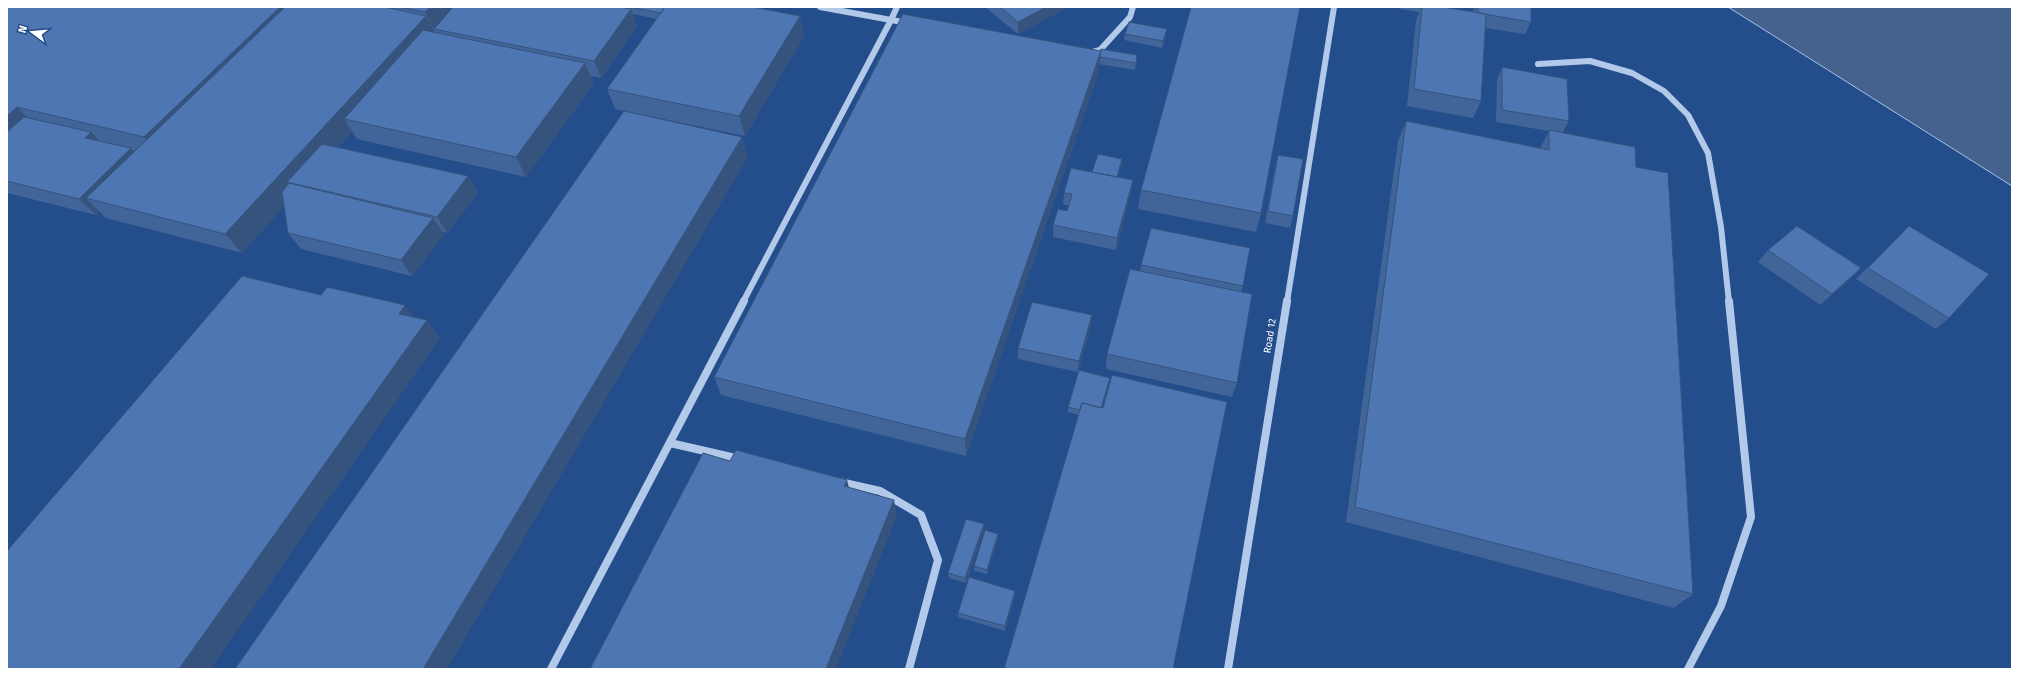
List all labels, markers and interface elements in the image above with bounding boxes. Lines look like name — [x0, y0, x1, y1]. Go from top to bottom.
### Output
north arrow — [12, 12, 52, 52]
text: N — [16, 24, 30, 35]
street label: Road 12 — [1261, 318, 1279, 354]

